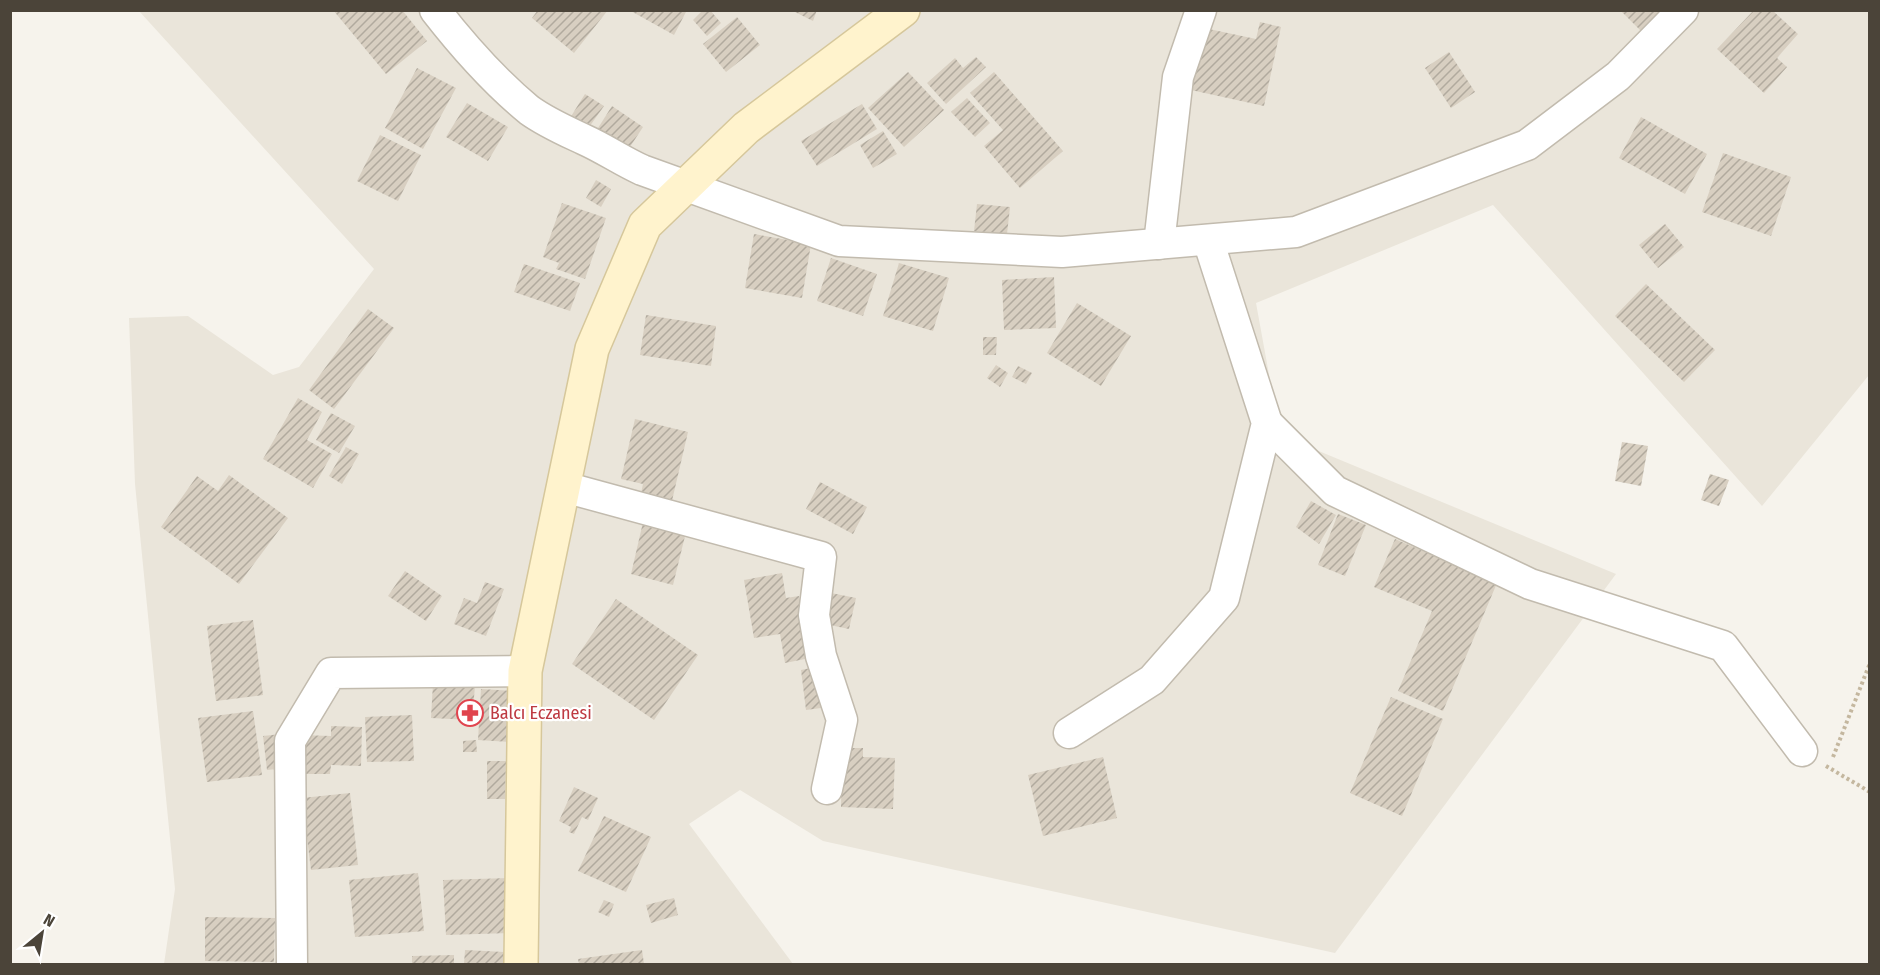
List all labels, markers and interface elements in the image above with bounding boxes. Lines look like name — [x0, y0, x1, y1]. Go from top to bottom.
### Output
pharmacy icon: Balcı Eczanesi — [455, 698, 485, 728]
place label: Balcı Eczanesi — [490, 702, 592, 724]
north arrow — [12, 903, 72, 963]
text: N — [40, 910, 58, 931]

